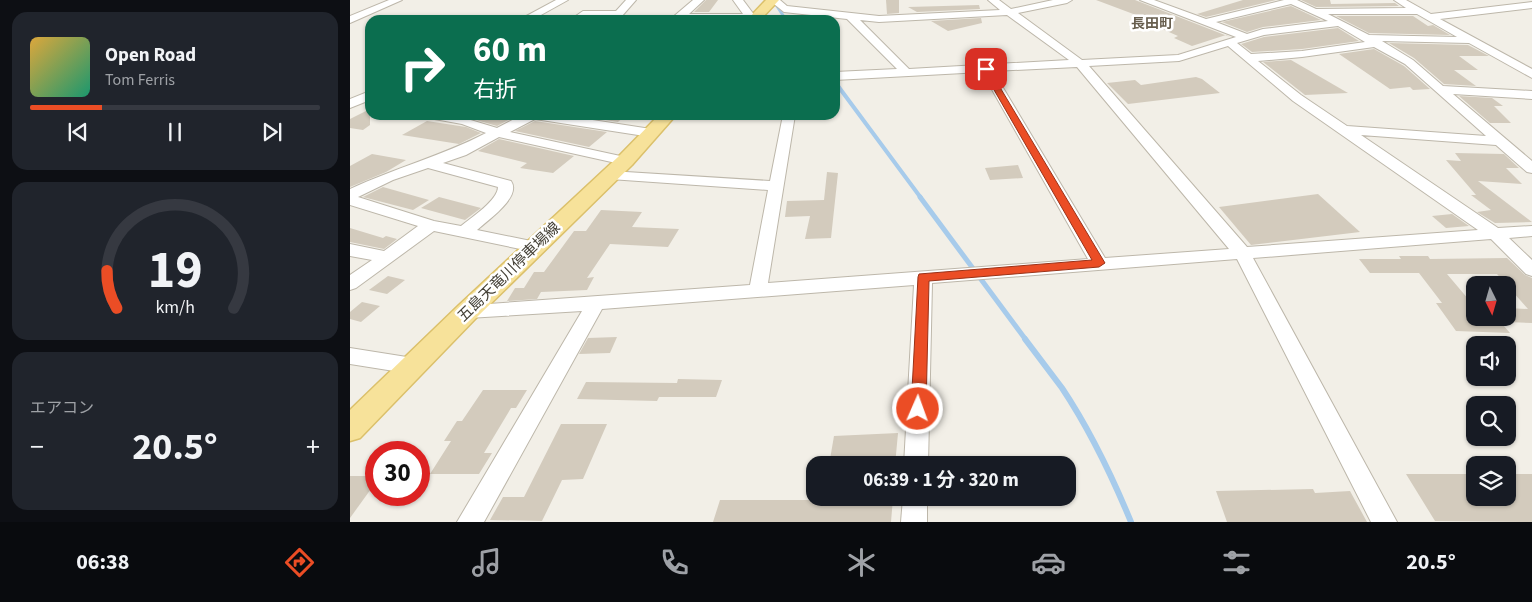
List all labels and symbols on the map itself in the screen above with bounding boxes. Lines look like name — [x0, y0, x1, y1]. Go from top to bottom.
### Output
district label: 長田町 — [1131, 14, 1173, 34]
pin — [965, 48, 1007, 90]
street label: 五島天竜川停車場線 — [453, 218, 565, 326]
north arrow — [1466, 276, 1516, 326]
position arrow — [891, 382, 943, 434]
speed limit sign: 30 — [365, 441, 430, 506]

